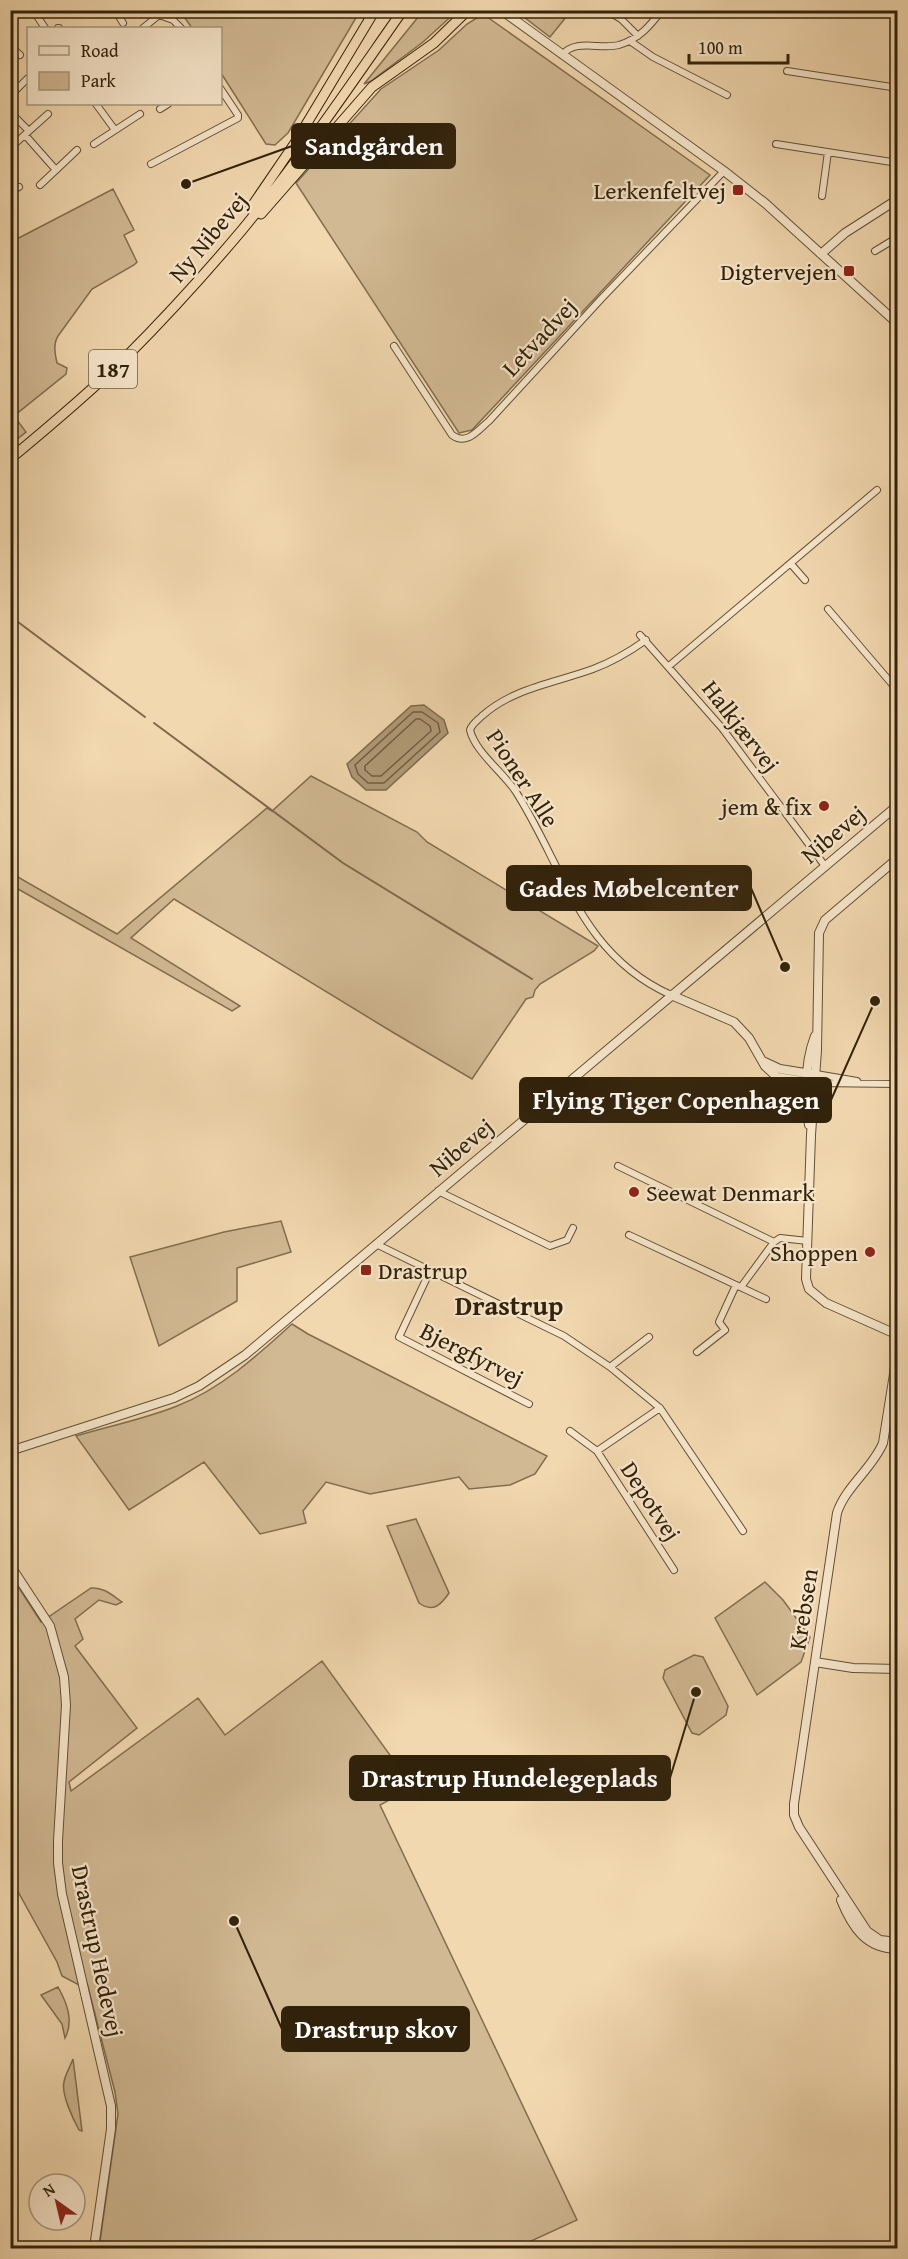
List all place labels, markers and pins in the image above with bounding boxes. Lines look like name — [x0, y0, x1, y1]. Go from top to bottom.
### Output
callout: Sandgården — [292, 124, 455, 168]
place label: Lerkenfeltvej — [593, 173, 726, 208]
marker: Lerkenfeltvej — [731, 183, 745, 197]
place label: Digtervejen — [720, 254, 838, 289]
marker: Digtervejen — [842, 264, 856, 278]
place label: jem & fix — [718, 789, 813, 824]
marker: jem & fix — [817, 799, 831, 813]
callout: Gades Møbelcenter — [507, 866, 751, 910]
callout: Flying Tiger Copenhagen — [520, 1078, 831, 1122]
place label: Seewat Denmark — [646, 1175, 815, 1210]
marker: Seewat Denmark — [627, 1185, 641, 1199]
place label: Shoppen — [770, 1235, 859, 1270]
marker: Shoppen — [863, 1245, 877, 1259]
place label: Drastrup — [378, 1253, 467, 1288]
marker: Drastrup — [359, 1263, 373, 1277]
callout: Drastrup Hundelegeplads — [350, 1756, 670, 1800]
callout: Drastrup skov — [282, 2007, 469, 2051]

